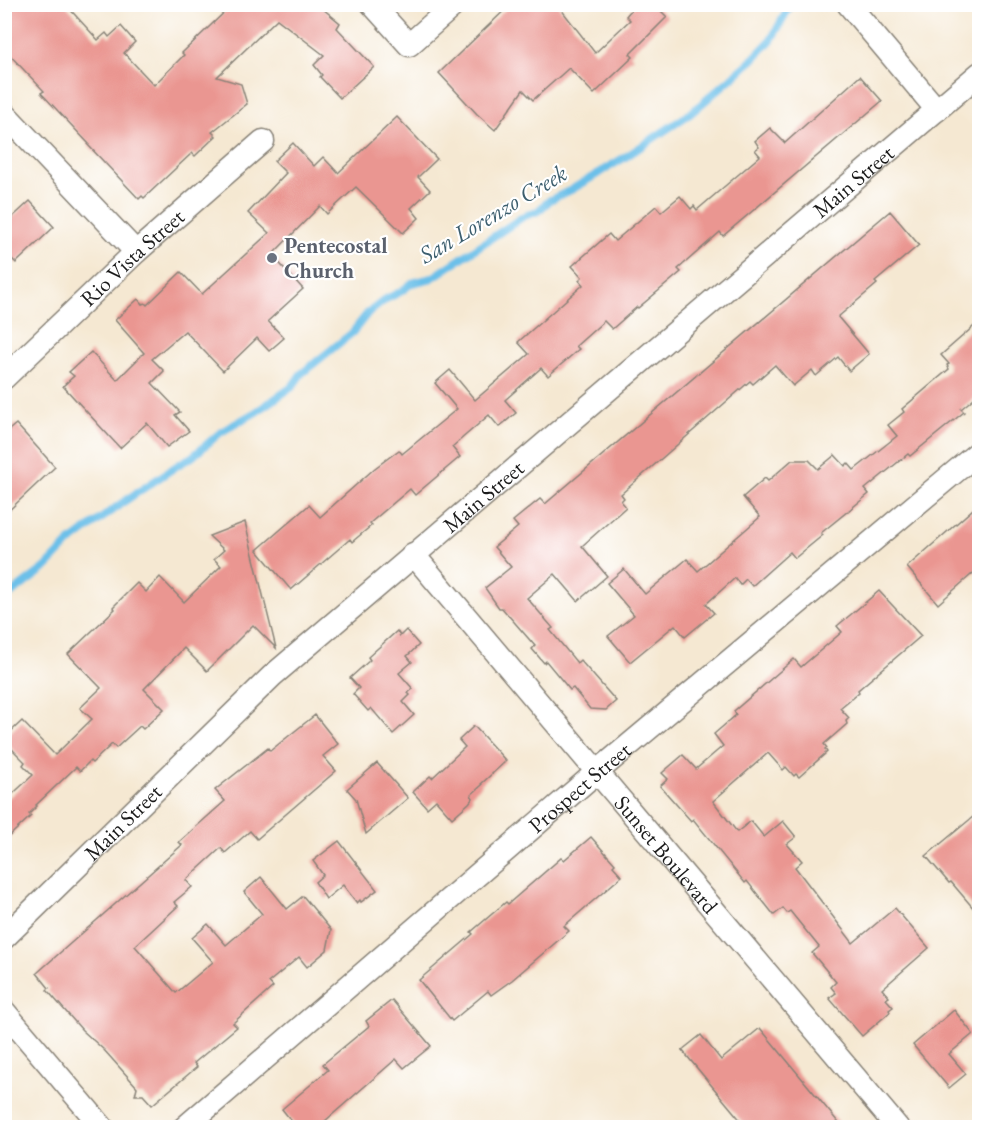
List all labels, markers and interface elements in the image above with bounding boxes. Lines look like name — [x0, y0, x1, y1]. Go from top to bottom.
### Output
street label: Main Street — [807, 139, 900, 224]
water label: San Lorenzo Creek — [412, 157, 573, 271]
street label: Rio Vista Street — [74, 202, 191, 313]
place label: Pentecostal Church — [284, 231, 387, 285]
marker: Pentecostal Church — [265, 251, 279, 265]
street label: Main Street — [437, 454, 530, 539]
street label: Prospect Street — [522, 736, 637, 840]
street label: Main Street — [78, 778, 168, 867]
street label: Sunset Boulevard — [608, 789, 725, 920]

